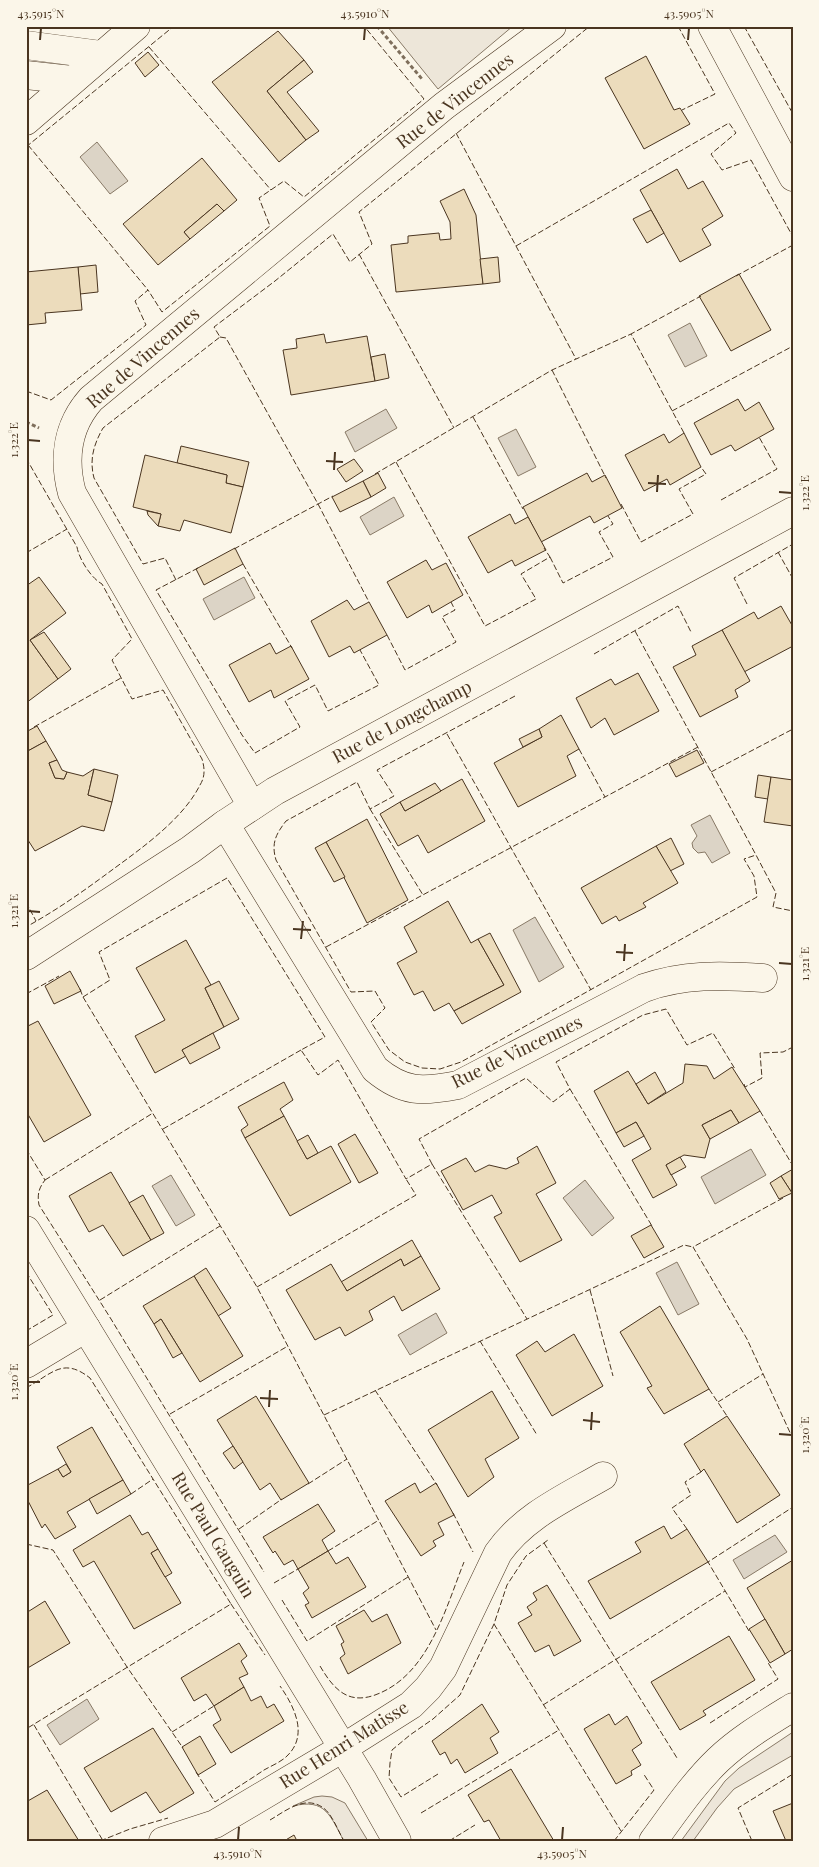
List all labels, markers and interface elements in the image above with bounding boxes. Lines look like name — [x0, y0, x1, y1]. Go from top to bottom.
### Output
text: 43.5915°N — [18, 5, 65, 21]
text: 43.5910°N — [341, 5, 390, 21]
text: 43.5905°N — [664, 5, 714, 21]
street label: Rue de Vincennes — [391, 47, 518, 154]
street label: Rue de Vincennes — [81, 301, 204, 413]
text: 1.322°E — [5, 422, 21, 458]
text: 1.322°E — [796, 475, 812, 511]
street label: Rue de Longchamp — [328, 674, 476, 768]
text: 1.321°E — [5, 894, 21, 928]
text: 1.321°E — [796, 947, 812, 981]
street label: Rue de Vincennes — [447, 1009, 586, 1093]
text: 1.320°E — [5, 1364, 21, 1400]
text: 1.320°E — [796, 1417, 812, 1453]
street label: Rue Paul Gauguin — [167, 1467, 261, 1602]
street label: Rue Henri Matisse — [274, 1695, 413, 1794]
text: 43.5910°N — [214, 1845, 263, 1861]
text: 43.5905°N — [537, 1845, 587, 1861]

